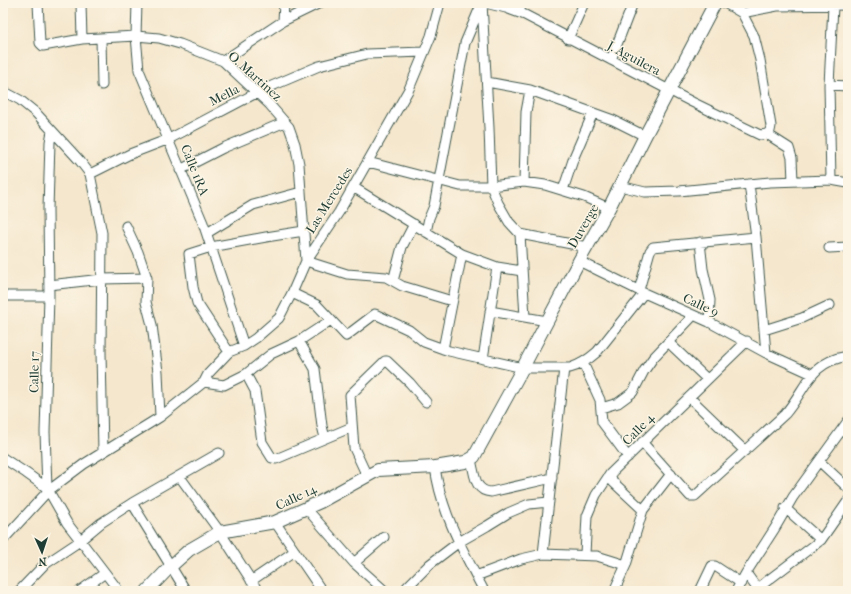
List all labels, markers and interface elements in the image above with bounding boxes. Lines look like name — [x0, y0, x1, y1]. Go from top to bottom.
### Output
street label: J. Aguilera — [604, 37, 664, 79]
street label: O. Martinez — [225, 48, 285, 104]
street label: Mella — [207, 81, 242, 109]
street label: Calle 1RA — [178, 142, 212, 198]
street label: Las Mercedes — [303, 164, 355, 236]
street label: Duverge — [564, 201, 602, 251]
street label: Calle 9 — [681, 290, 722, 320]
street label: Calle 17 — [26, 351, 42, 393]
street label: Calle 4 — [619, 410, 657, 448]
street label: Calle 14 — [273, 481, 319, 513]
north arrow — [22, 532, 62, 572]
text: N — [37, 555, 47, 568]

